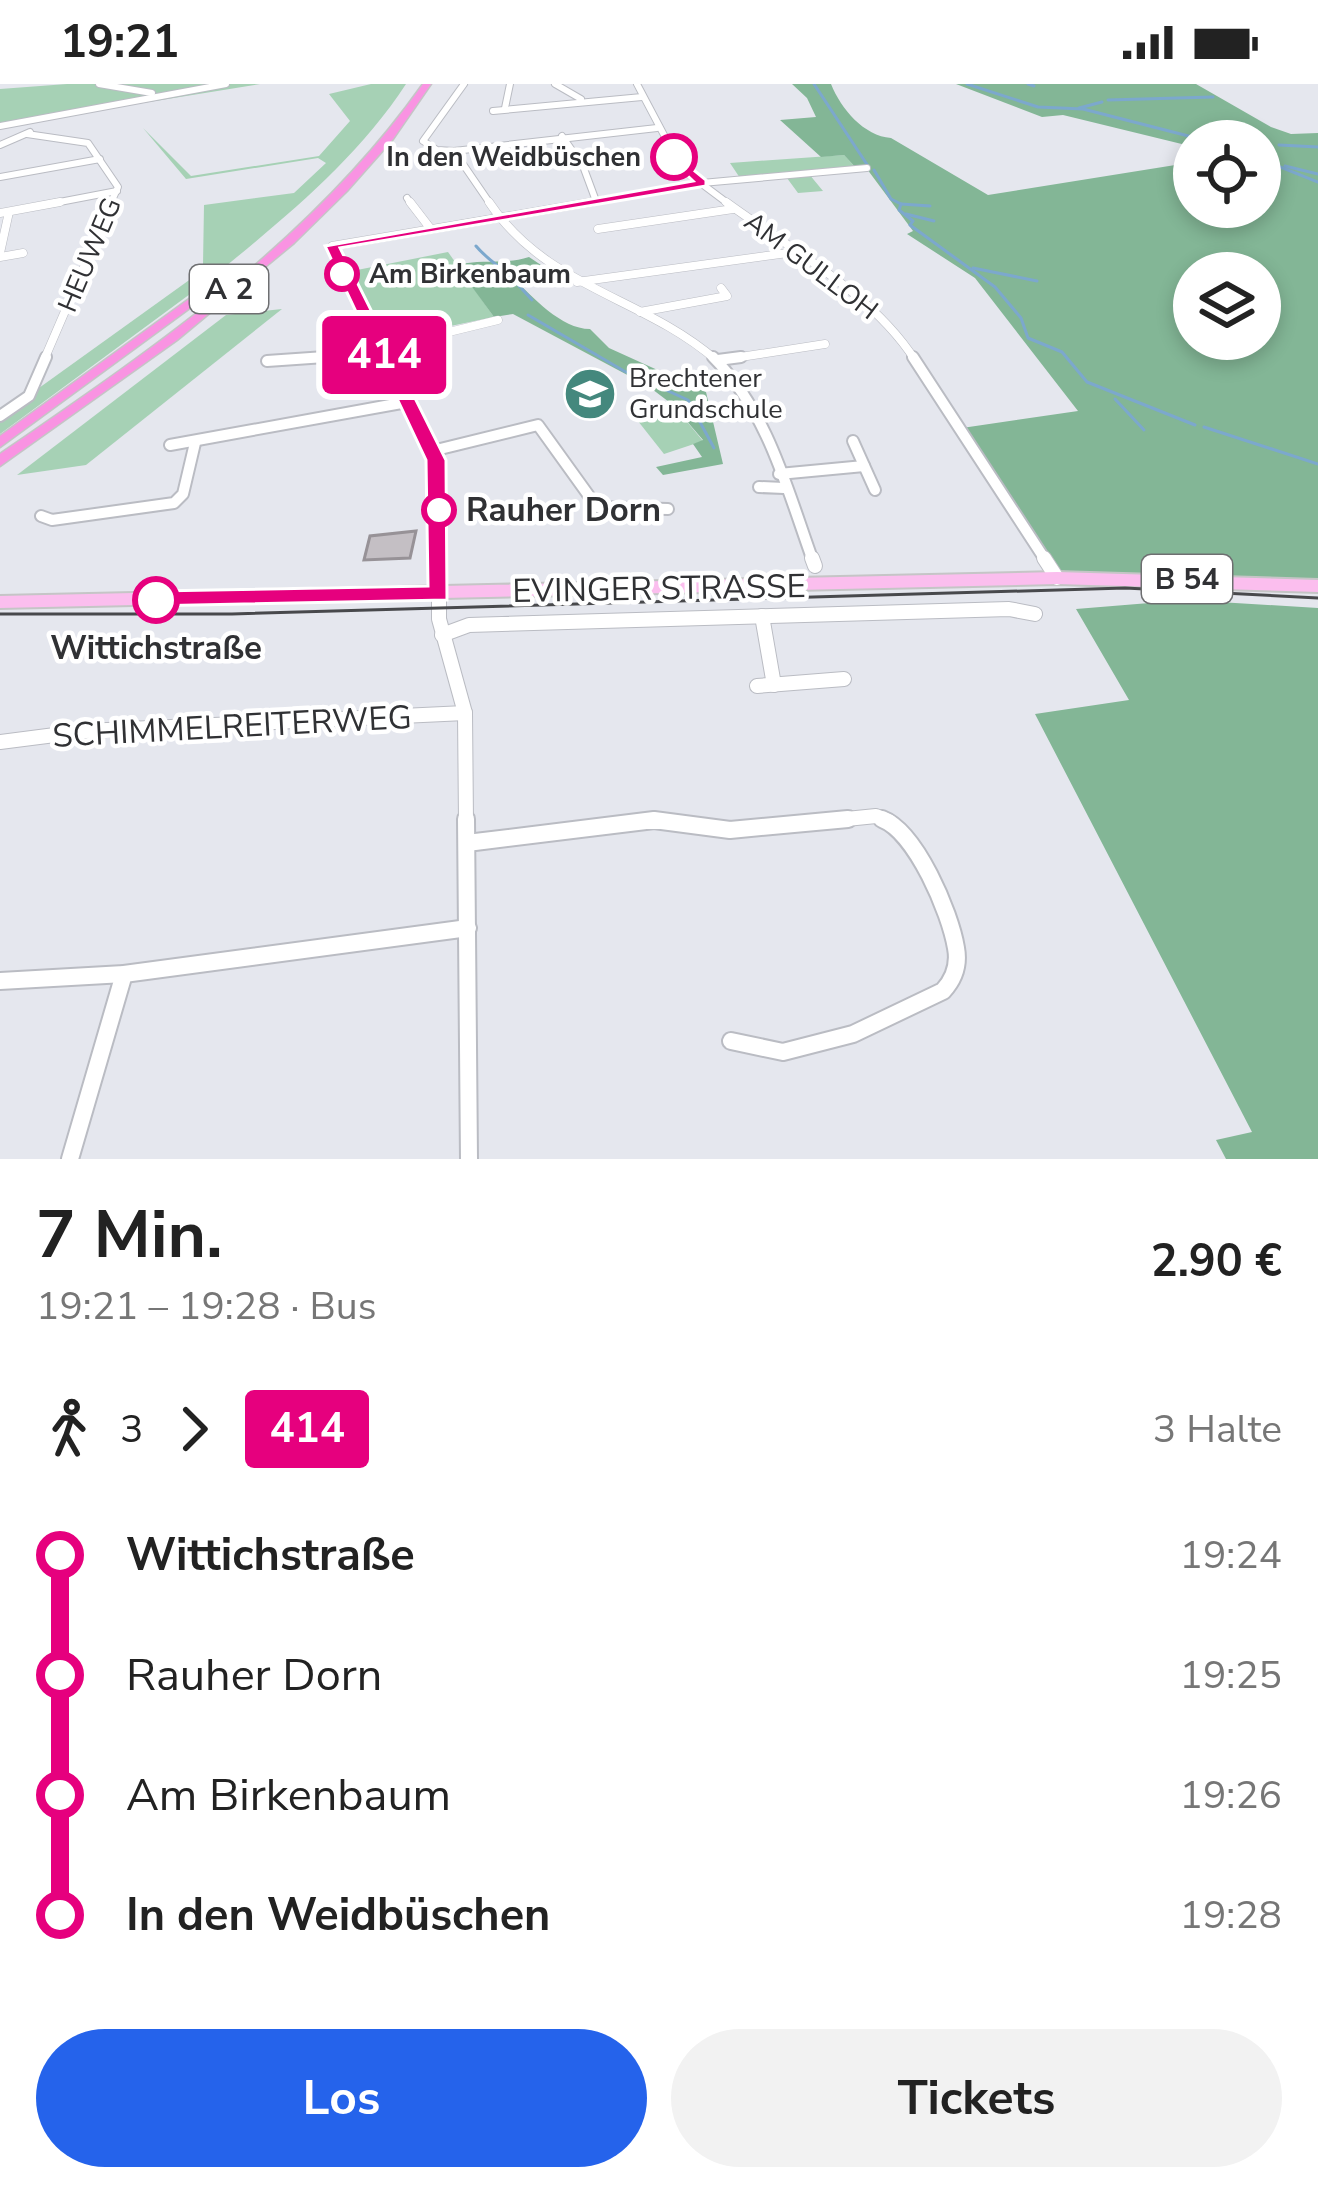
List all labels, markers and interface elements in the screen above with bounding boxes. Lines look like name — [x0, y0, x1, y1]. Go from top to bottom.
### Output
text: 19:21 — [60, 12, 179, 73]
map controls — [1173, 120, 1281, 360]
button: locate — [1173, 120, 1281, 228]
marker: In den Weidbüschen — [652, 135, 696, 179]
place label: In den Weidbüschen — [386, 139, 641, 176]
street label: HEUWEG — [49, 192, 131, 318]
street label: AM GULLOH — [737, 204, 885, 328]
button: layers — [1173, 252, 1281, 360]
place label: Am Birkenbaum — [369, 256, 571, 293]
marker: Am Birkenbaum — [326, 258, 358, 290]
road number: A 2 — [190, 265, 268, 313]
line badge: 414 — [315, 316, 453, 394]
text: 414 — [346, 326, 422, 383]
place label: Brechtener Grundschule — [629, 360, 783, 428]
school or university icon: Brechtener Grundschule — [562, 366, 618, 422]
place label: Rauher Dorn — [466, 488, 661, 533]
marker: Rauher Dorn — [423, 494, 455, 526]
road number: B 54 — [1142, 555, 1232, 603]
street label: EVINGER STRASSE — [512, 564, 806, 614]
marker: Wittichstraße — [134, 578, 178, 622]
place label: Wittichstraße — [50, 626, 262, 671]
street label: SCHIMMELREITERWEG — [51, 695, 413, 759]
text: 7 Min. — [36, 1190, 223, 1280]
text: 2.90 € — [1151, 1231, 1282, 1292]
text: 19:21 – 19:28 · Bus — [36, 1280, 376, 1333]
icon: walk — [36, 1396, 102, 1462]
icon: forward — [161, 1396, 227, 1462]
text: 414 — [269, 1400, 345, 1457]
text: 3 — [120, 1403, 143, 1456]
text: 3 Halte — [1153, 1403, 1282, 1456]
text: Wittichstraße — [126, 1525, 415, 1586]
text: 19:24 — [1180, 1529, 1282, 1582]
text: Rauher Dorn — [126, 1645, 382, 1706]
text: 19:25 — [1180, 1649, 1282, 1702]
text: Am Birkenbaum — [126, 1765, 451, 1826]
text: 19:26 — [1180, 1769, 1282, 1822]
text: In den Weidbüschen — [126, 1885, 550, 1946]
text: 19:28 — [1180, 1889, 1282, 1942]
button: Los — [36, 2029, 647, 2167]
button: Tickets — [671, 2029, 1282, 2167]

